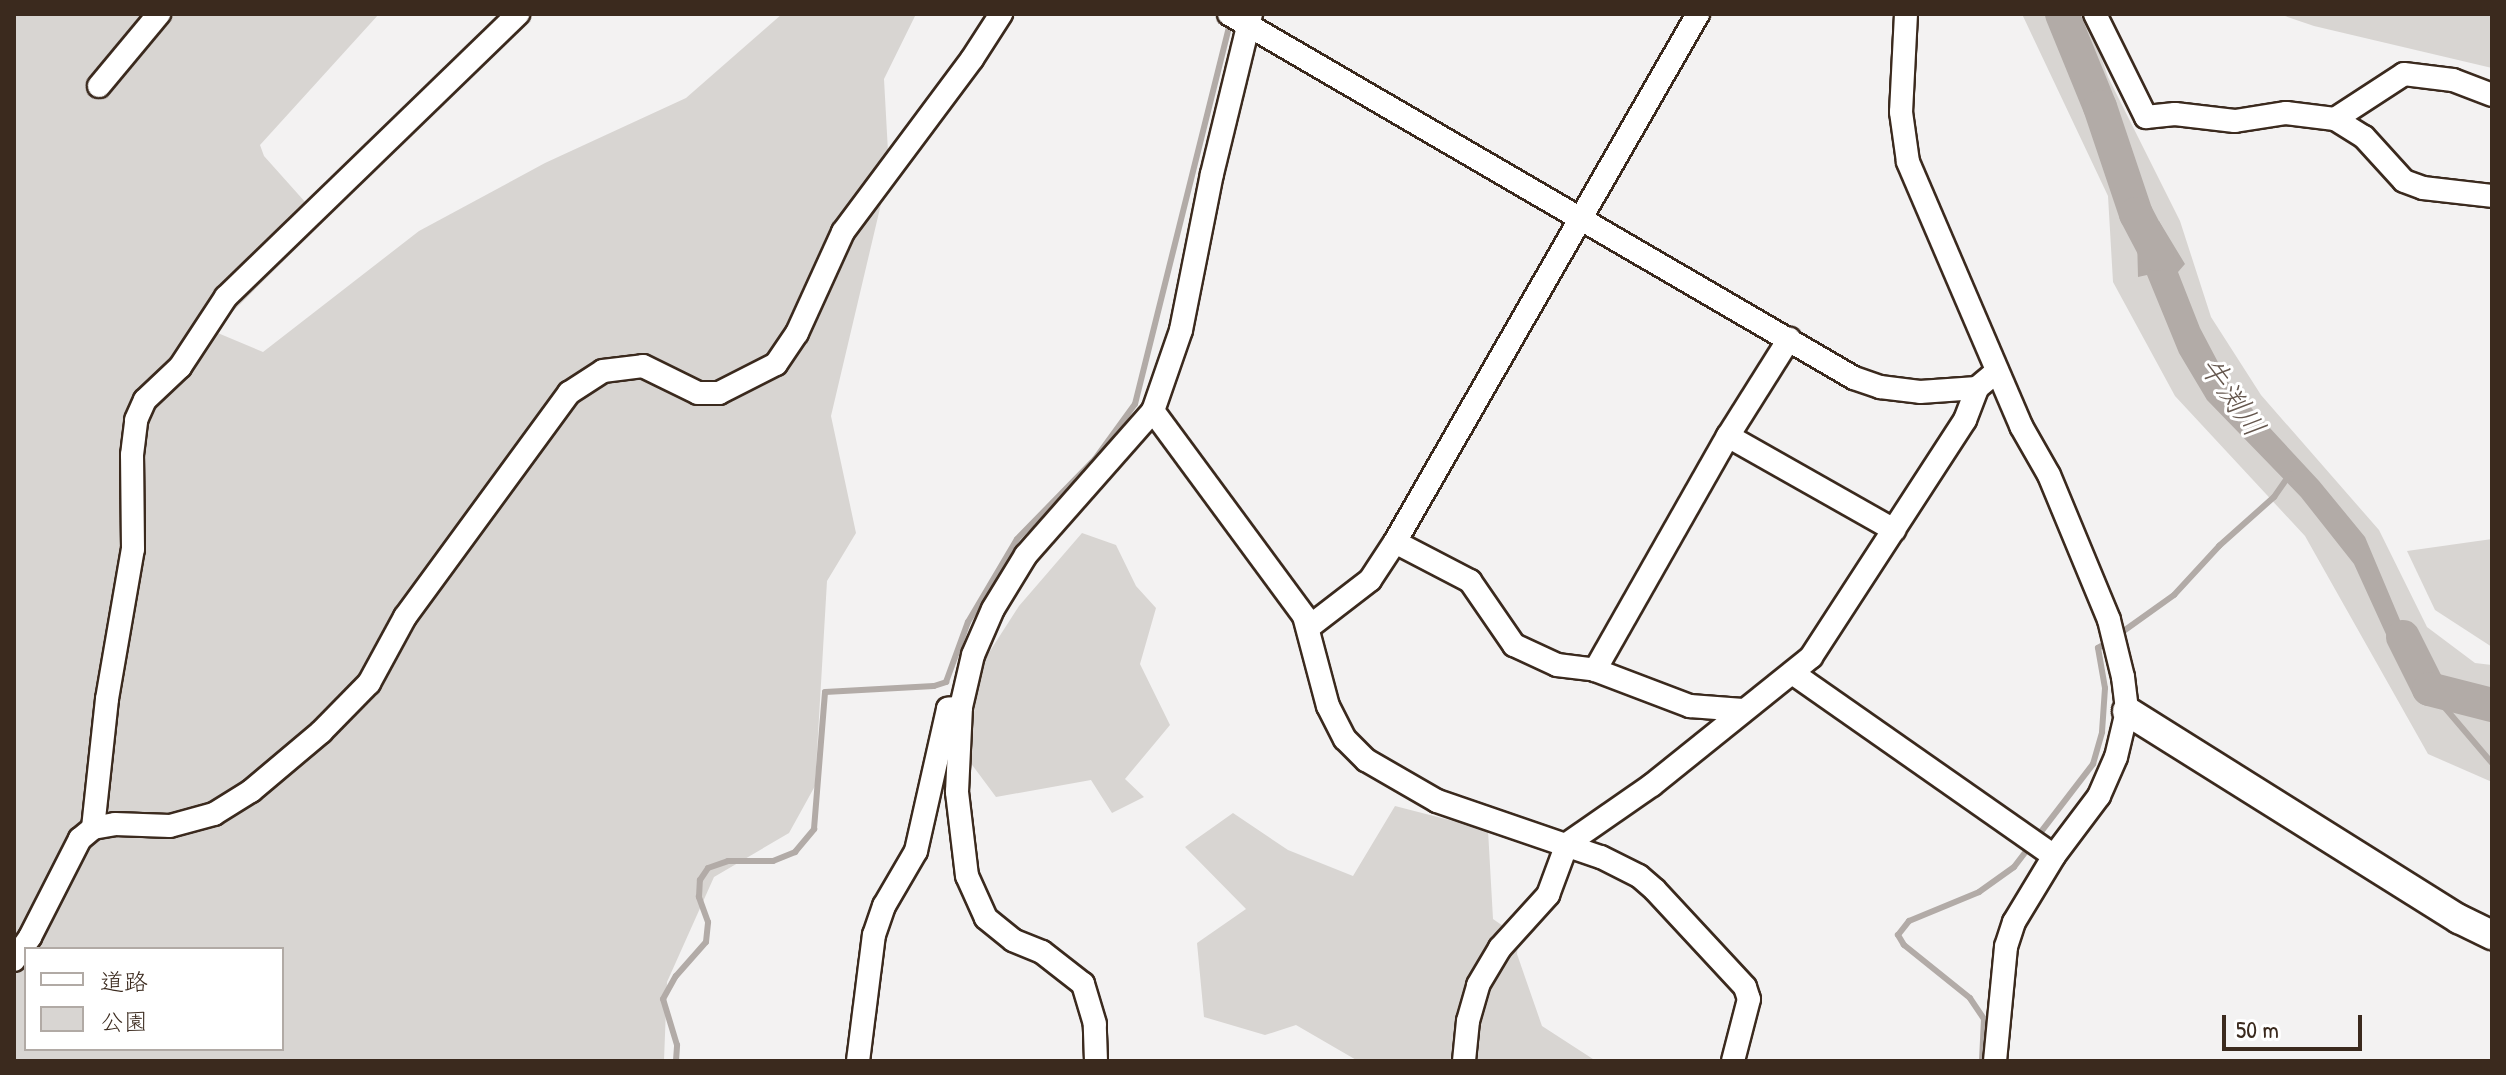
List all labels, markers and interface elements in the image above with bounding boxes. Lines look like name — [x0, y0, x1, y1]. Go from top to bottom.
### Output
water label: 牛渕川 — [2192, 349, 2274, 443]
legend — [24, 947, 284, 1051]
text: 道路 — [100, 965, 148, 997]
scale bar — [2226, 999, 2366, 1049]
text: 公園 — [100, 1005, 148, 1037]
text: 50 m — [2236, 1013, 2279, 1045]

